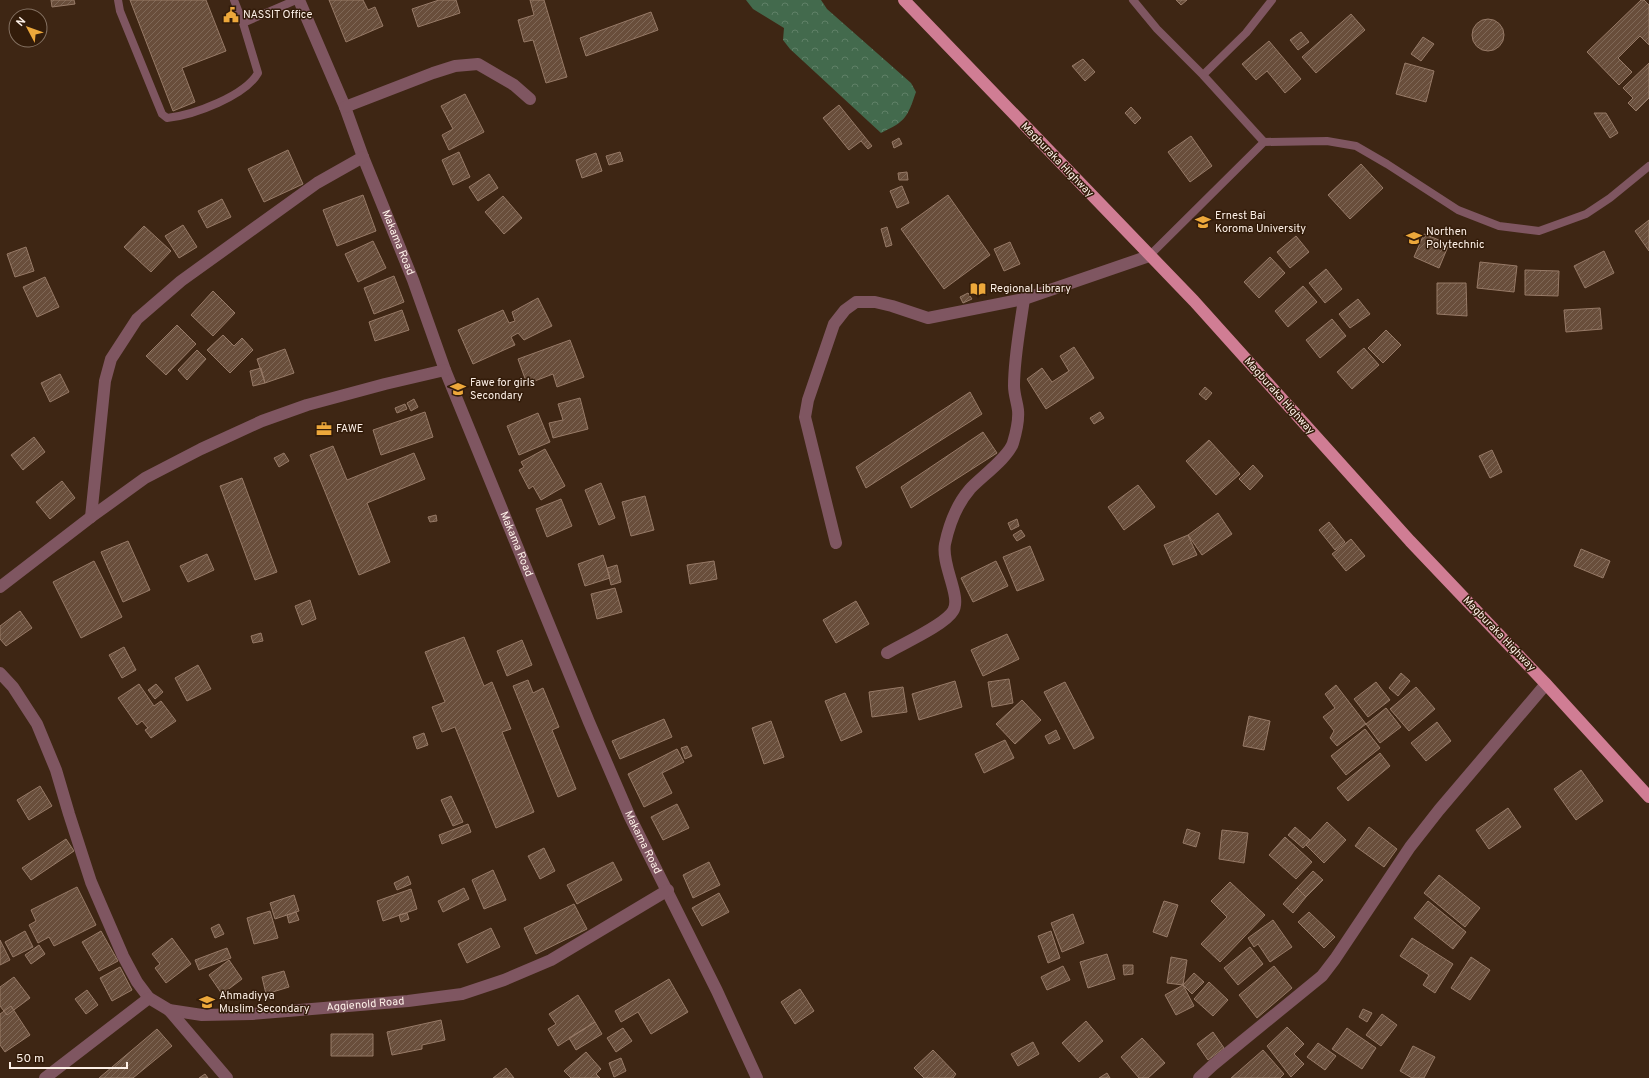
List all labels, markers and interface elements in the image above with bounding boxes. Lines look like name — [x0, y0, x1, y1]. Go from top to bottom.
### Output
public building icon: NASSIT Office — [222, 6, 240, 24]
north arrow — [8, 8, 48, 48]
place label: NASSIT Office — [243, 8, 312, 22]
text: N — [13, 15, 29, 30]
street label: Magburaka Highway — [1018, 120, 1097, 201]
street label: Makama Road — [378, 208, 417, 277]
place label: Ernest Bai Koroma University — [1215, 209, 1306, 236]
school or university icon: Ernest Bai Koroma University — [1194, 213, 1212, 231]
place label: Northen Polytechnic — [1426, 225, 1484, 252]
school or university icon: Northen Polytechnic — [1405, 229, 1423, 247]
library icon: Regional Library — [969, 280, 987, 298]
place label: Regional Library — [990, 282, 1071, 296]
street label: Magburaka Highway — [1241, 355, 1317, 438]
place label: Fawe for girls Secondary — [470, 376, 535, 403]
school or university icon: Fawe for girls Secondary — [449, 380, 467, 398]
office icon: FAWE — [315, 420, 333, 438]
place label: FAWE — [336, 422, 363, 436]
street label: Makama Road — [497, 509, 536, 579]
street label: Magburaka Highway — [1460, 594, 1539, 675]
street label: Makama Road — [621, 809, 664, 876]
place label: Ahmadiyya Muslim Secondary — [219, 989, 310, 1016]
school or university icon: Ahmadiyya Muslim Secondary — [198, 993, 216, 1011]
street label: Aggienold Road — [326, 994, 405, 1015]
scale bar — [10, 1044, 127, 1070]
text: 50 m — [16, 1051, 44, 1067]

